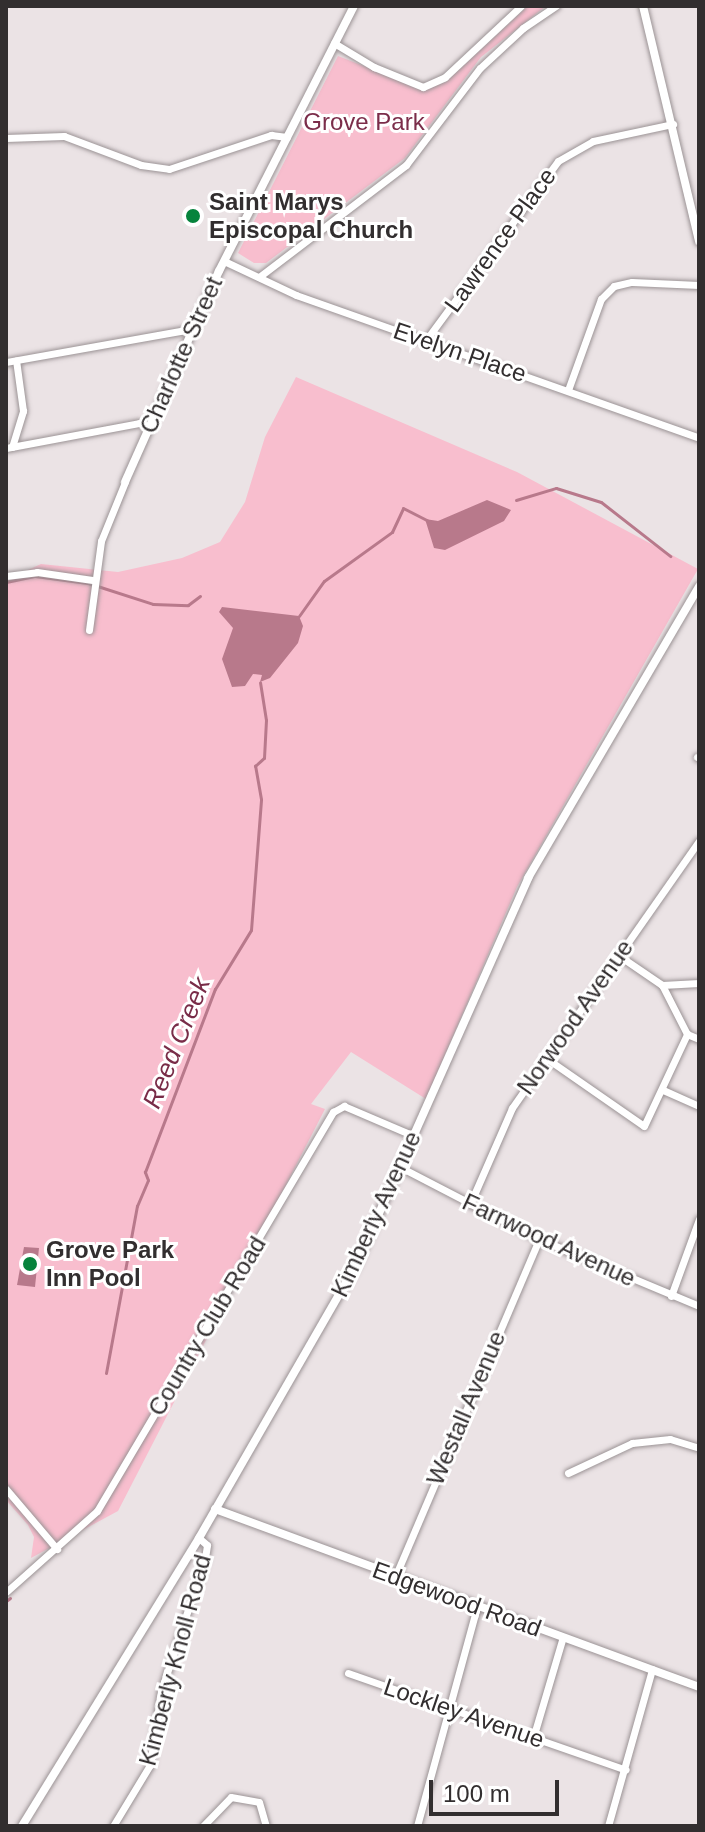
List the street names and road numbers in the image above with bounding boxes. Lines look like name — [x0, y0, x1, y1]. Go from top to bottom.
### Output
street label: Lawrence Place — [438, 162, 562, 318]
street label: Charlotte Street — [134, 272, 228, 438]
street label: Evelyn Place — [390, 316, 530, 388]
street label: Norwood Avenue — [511, 934, 639, 1100]
street label: Kimberly Avenue — [325, 1126, 427, 1302]
street label: Farrwood Avenue — [457, 1187, 641, 1293]
street label: Country Club Road — [142, 1231, 272, 1421]
street label: Westall Avenue — [420, 1326, 512, 1490]
street label: Kimberly Knoll Road — [133, 1551, 217, 1769]
street label: Edgewood Road — [369, 1555, 545, 1643]
street label: Lockley Avenue — [379, 1672, 549, 1754]

